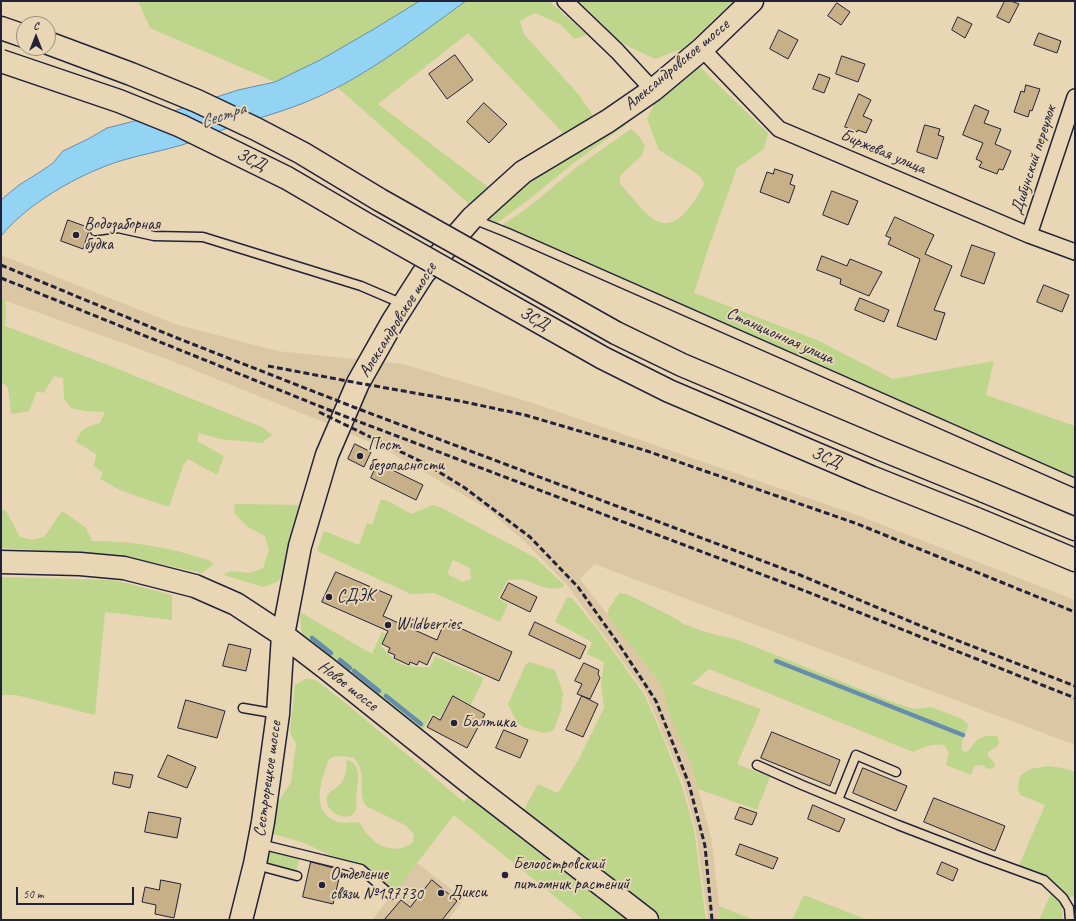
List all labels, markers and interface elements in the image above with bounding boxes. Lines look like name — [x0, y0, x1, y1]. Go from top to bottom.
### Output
street label: Александровское шоссе — [620, 15, 734, 115]
north arrow — [16, 16, 56, 56]
text: С — [33, 18, 39, 32]
water label: Сестра — [198, 98, 248, 134]
street label: Дибунский переулок — [1007, 103, 1061, 217]
street label: Биржевая улица — [837, 125, 929, 179]
street label: ЗСД — [233, 144, 269, 176]
place label: Водозаборная будка — [84, 215, 160, 255]
marker: Водозаборная будка — [71, 230, 81, 240]
street label: Александровское шоссе — [355, 259, 441, 381]
street label: ЗСД — [516, 303, 552, 335]
street label: Станционная улица — [723, 303, 837, 369]
place label: Пост безопасности — [368, 436, 444, 476]
street label: ЗСД — [808, 443, 844, 473]
marker: Пост безопасности — [355, 451, 365, 461]
place label: СДЭК — [337, 587, 374, 607]
marker: СДЭК — [324, 592, 334, 602]
place label: Wildberries — [396, 615, 461, 635]
marker: Wildberries — [383, 620, 393, 630]
street label: Новое шоссе — [314, 656, 382, 716]
place label: Балтика — [462, 713, 516, 733]
marker: Балтика — [449, 718, 459, 728]
street label: Сестрорецкое шоссе — [250, 720, 286, 838]
place label: Белоостровский питомник растений — [513, 855, 629, 895]
place label: Отделение связи №197730 — [330, 865, 423, 905]
marker: Белоостровский питомник растений — [500, 870, 510, 880]
scale bar — [18, 879, 136, 905]
marker: Отделение связи №197730 — [317, 880, 327, 890]
place label: Дикси — [449, 883, 487, 903]
text: 50 m — [23, 886, 43, 902]
marker: Дикси — [436, 888, 446, 898]

